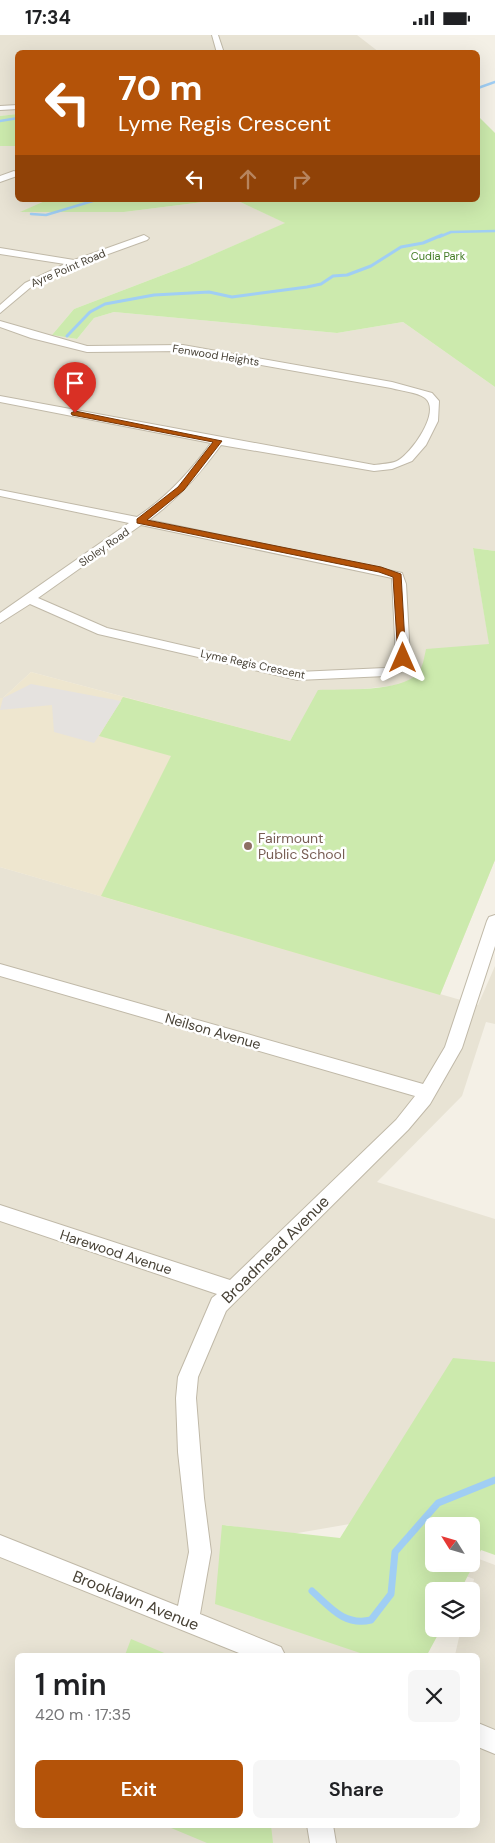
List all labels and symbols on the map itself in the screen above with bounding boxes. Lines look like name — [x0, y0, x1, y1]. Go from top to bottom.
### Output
street label: Ayre Point Road — [28, 246, 108, 290]
park label: Cudia Park — [411, 249, 466, 263]
street label: Fenwood Heights — [171, 341, 261, 369]
pin — [54, 362, 96, 413]
street label: Sloley Road — [76, 524, 132, 570]
position arrow — [376, 631, 428, 683]
street label: Lyme Regis Crescent — [199, 646, 307, 682]
place label: Fairmount Public School — [258, 829, 345, 863]
marker: Fairmount Public School — [242, 840, 254, 852]
street label: Neilson Avenue — [163, 1009, 263, 1053]
street label: Broadmead Avenue — [217, 1191, 334, 1308]
street label: Harewood Avenue — [58, 1225, 174, 1279]
north arrow — [425, 1517, 480, 1573]
street label: Brooklawn Avenue — [70, 1566, 202, 1635]

